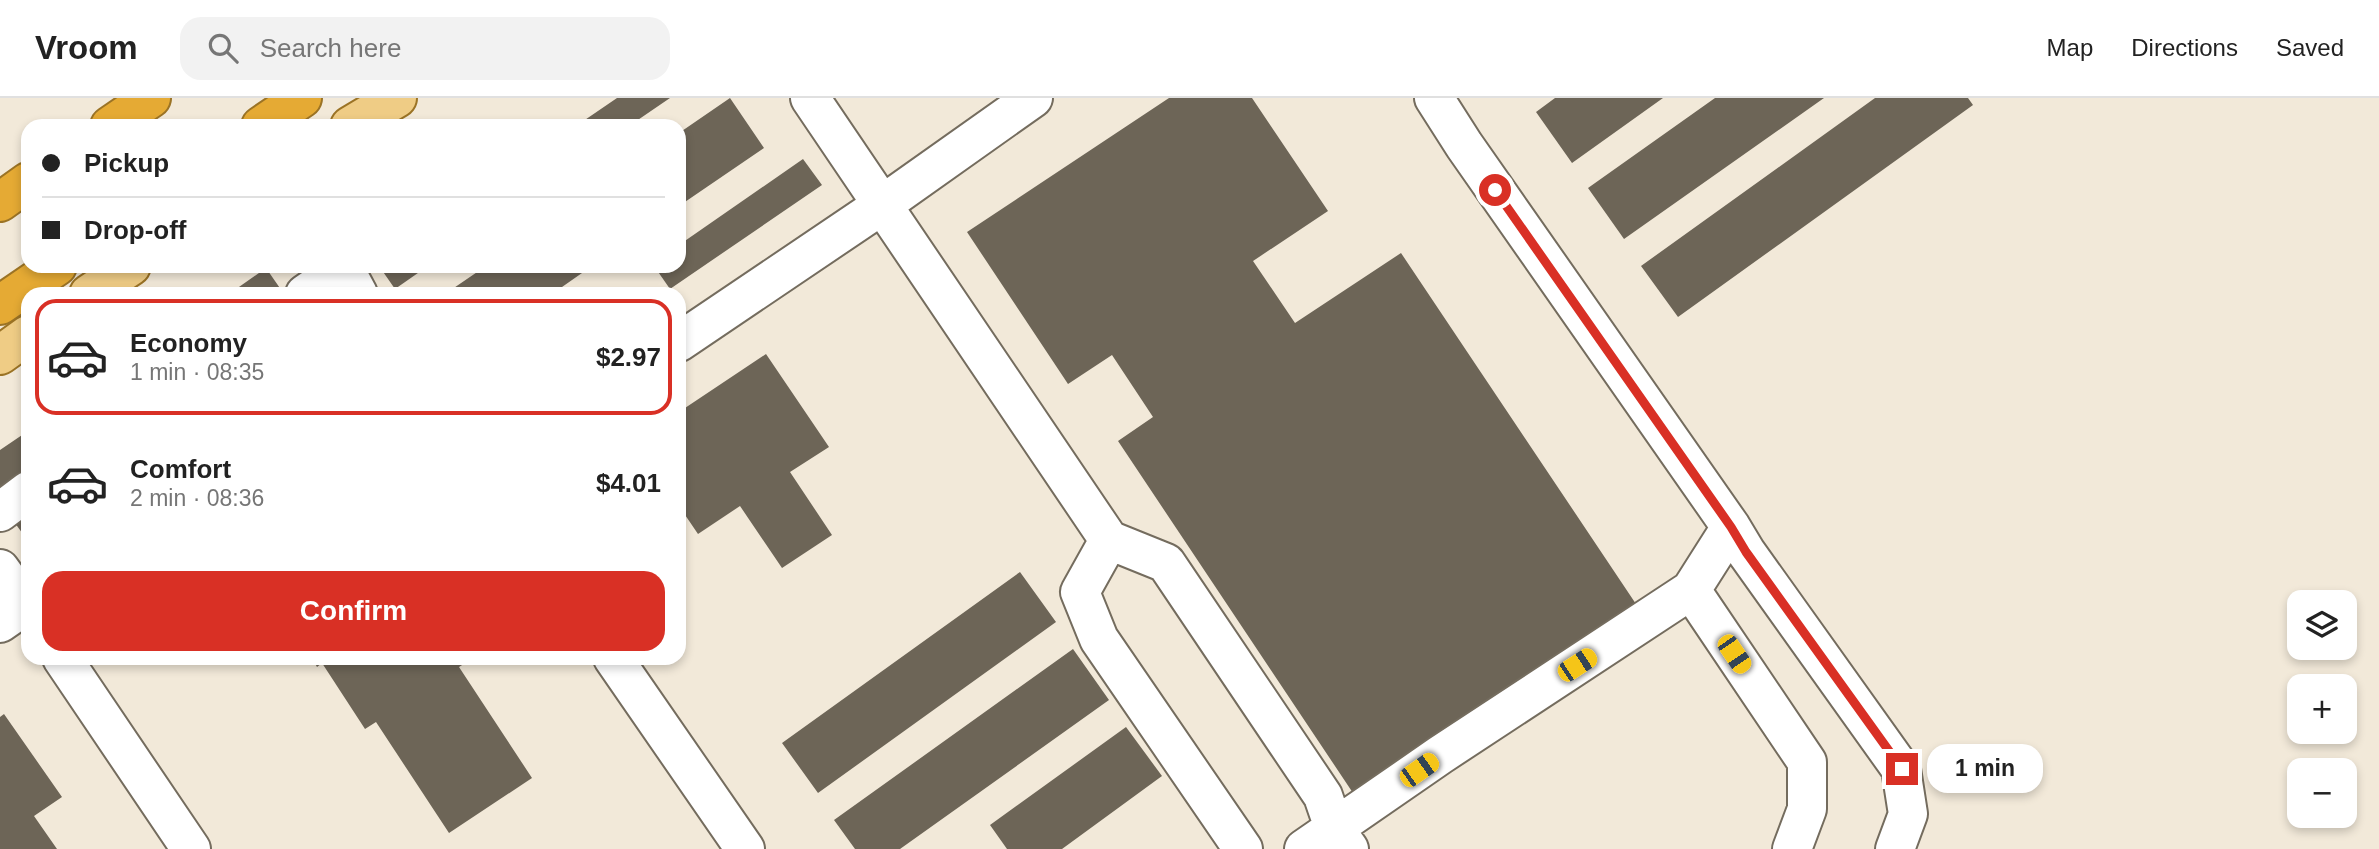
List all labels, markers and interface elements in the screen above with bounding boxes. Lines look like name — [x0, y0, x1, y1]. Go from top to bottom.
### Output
search box — [180, 17, 670, 80]
text: Vroom — [35, 29, 138, 66]
icon: search — [204, 29, 242, 67]
text: Search here — [260, 33, 401, 63]
text: Map — [2047, 34, 2093, 61]
text: Directions — [2131, 34, 2238, 61]
text: Saved — [2276, 34, 2344, 61]
text: Pickup — [84, 148, 169, 178]
route start — [1479, 174, 1511, 206]
text: Drop-off — [84, 215, 187, 245]
icon: car — [46, 326, 109, 389]
text: Economy — [130, 328, 247, 358]
text: $2.97 — [596, 342, 661, 372]
text: 1 min · 08:35 — [130, 359, 264, 385]
icon: car — [46, 452, 109, 515]
text: Comfort — [130, 454, 231, 484]
text: $4.01 — [596, 468, 661, 498]
text: 2 min · 08:36 — [130, 485, 264, 511]
button: Confirm — [42, 571, 665, 651]
map controls — [2287, 590, 2357, 828]
button: layers — [2287, 590, 2357, 660]
car — [1714, 631, 1755, 677]
car — [1554, 645, 1601, 685]
button: + — [2287, 674, 2357, 744]
callout: 1 min — [1926, 744, 2042, 794]
car — [1396, 749, 1443, 791]
route end — [1886, 753, 1918, 785]
text: 1 min — [1955, 755, 2015, 781]
button: − — [2287, 758, 2357, 828]

